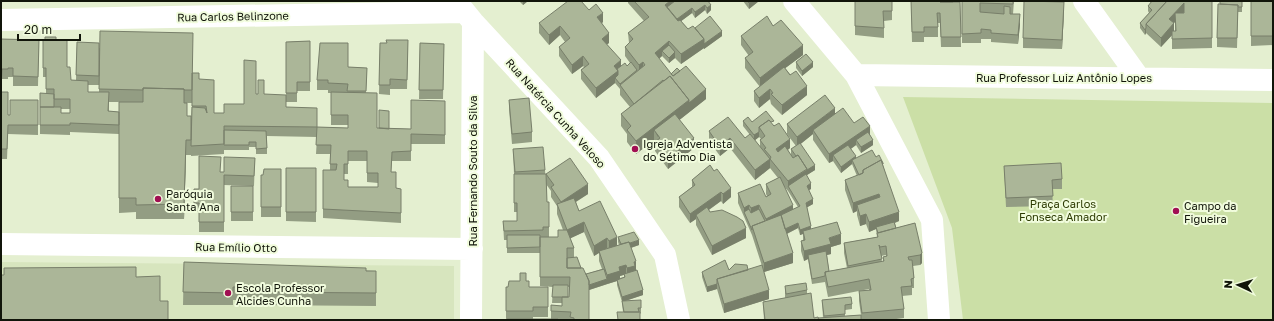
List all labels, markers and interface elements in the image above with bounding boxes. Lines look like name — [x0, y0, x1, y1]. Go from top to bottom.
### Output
street label: Rua Carlos Belinzone — [177, 9, 289, 23]
scale bar — [18, 16, 80, 42]
text: 20 m — [24, 22, 52, 37]
street label: Rua Natércia Cunha Veloso — [504, 56, 609, 171]
street label: Rua Professor Luiz Antônio Lopes — [976, 71, 1152, 84]
street label: Rua Fernando Souto da Silva — [466, 96, 479, 246]
place label: Igreja Adventista do Sétimo Dia — [643, 137, 732, 163]
marker: Igreja Adventista do Sétimo Dia — [630, 144, 640, 154]
place label: Paróquia Santa Ana — [166, 187, 220, 213]
marker: Paróquia Santa Ana — [153, 194, 163, 204]
park label: Praça Carlos Fonseca Amador — [1019, 197, 1108, 223]
place label: Campo da Figueira — [1184, 199, 1237, 225]
marker: Campo da Figueira — [1171, 206, 1181, 216]
street label: Rua Emílio Otto — [195, 240, 277, 254]
north arrow — [1218, 265, 1258, 305]
text: N — [1221, 280, 1234, 289]
place label: Escola Professor Alcides Cunha — [236, 281, 325, 307]
marker: Escola Professor Alcides Cunha — [223, 288, 233, 298]

